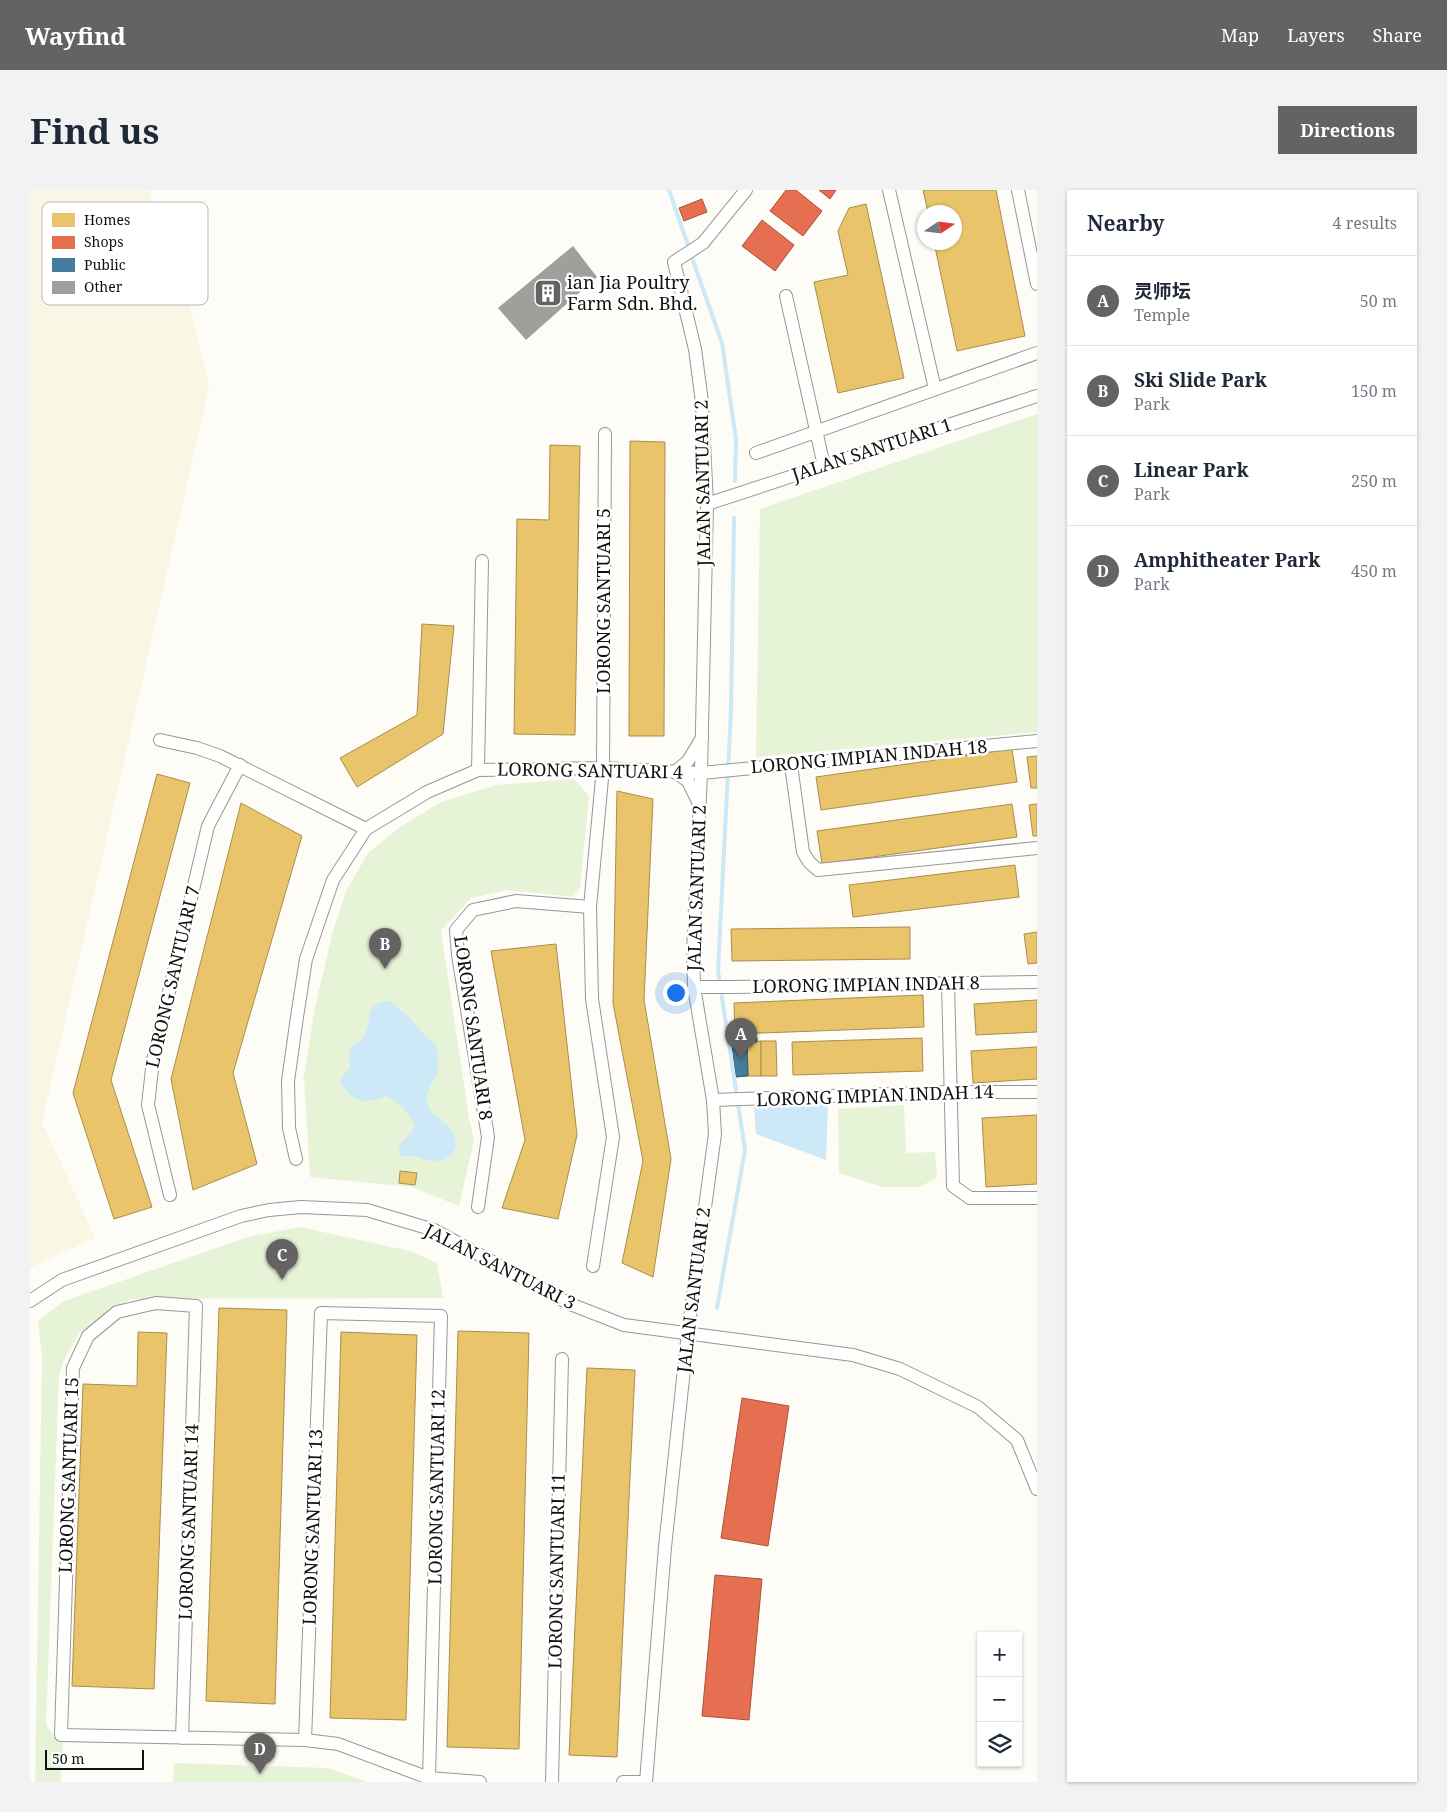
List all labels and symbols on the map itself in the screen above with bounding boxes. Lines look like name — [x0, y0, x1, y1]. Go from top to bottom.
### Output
legend — [42, 202, 208, 305]
north arrow — [917, 205, 962, 250]
text: Homes — [84, 210, 130, 229]
text: Shops — [84, 232, 124, 251]
text: Public — [84, 255, 126, 274]
place label: ian Jia Poultry Farm Sdn. Bhd. — [567, 270, 698, 315]
text: Other — [84, 277, 123, 296]
building icon: ian Jia Poultry Farm Sdn. Bhd. — [533, 278, 563, 308]
street label: JALAN SANTUARI 2 — [689, 399, 715, 568]
street label: JALAN SANTUARI 1 — [788, 412, 955, 487]
street label: LORONG SANTUARI 5 — [591, 508, 615, 694]
street label: LORONG IMPIAN INDAH 18 — [750, 734, 988, 778]
street label: LORONG SANTUARI 4 — [497, 756, 683, 784]
street label: JALAN SANTUARI 2 — [681, 804, 711, 973]
street label: LORONG SANTUARI 7 — [139, 883, 205, 1070]
pin: B — [369, 928, 401, 969]
street label: LORONG SANTUARI 8 — [449, 934, 499, 1122]
street label: LORONG IMPIAN INDAH 8 — [752, 970, 980, 998]
your location — [663, 980, 689, 1006]
pin: A — [725, 1018, 757, 1059]
street label: LORONG IMPIAN INDAH 14 — [756, 1079, 994, 1111]
street label: JALAN SANTUARI 2 — [671, 1206, 715, 1375]
street label: JALAN SANTUARI 3 — [420, 1217, 580, 1315]
pin: C — [266, 1239, 298, 1280]
street label: LORONG SANTUARI 15 — [53, 1377, 83, 1573]
street label: LORONG SANTUARI 12 — [422, 1389, 450, 1585]
street label: LORONG SANTUARI 14 — [173, 1424, 203, 1620]
street label: LORONG SANTUARI 13 — [297, 1429, 327, 1625]
street label: LORONG SANTUARI 11 — [542, 1473, 570, 1669]
pin: D — [244, 1733, 276, 1774]
scale bar — [45, 1747, 144, 1770]

